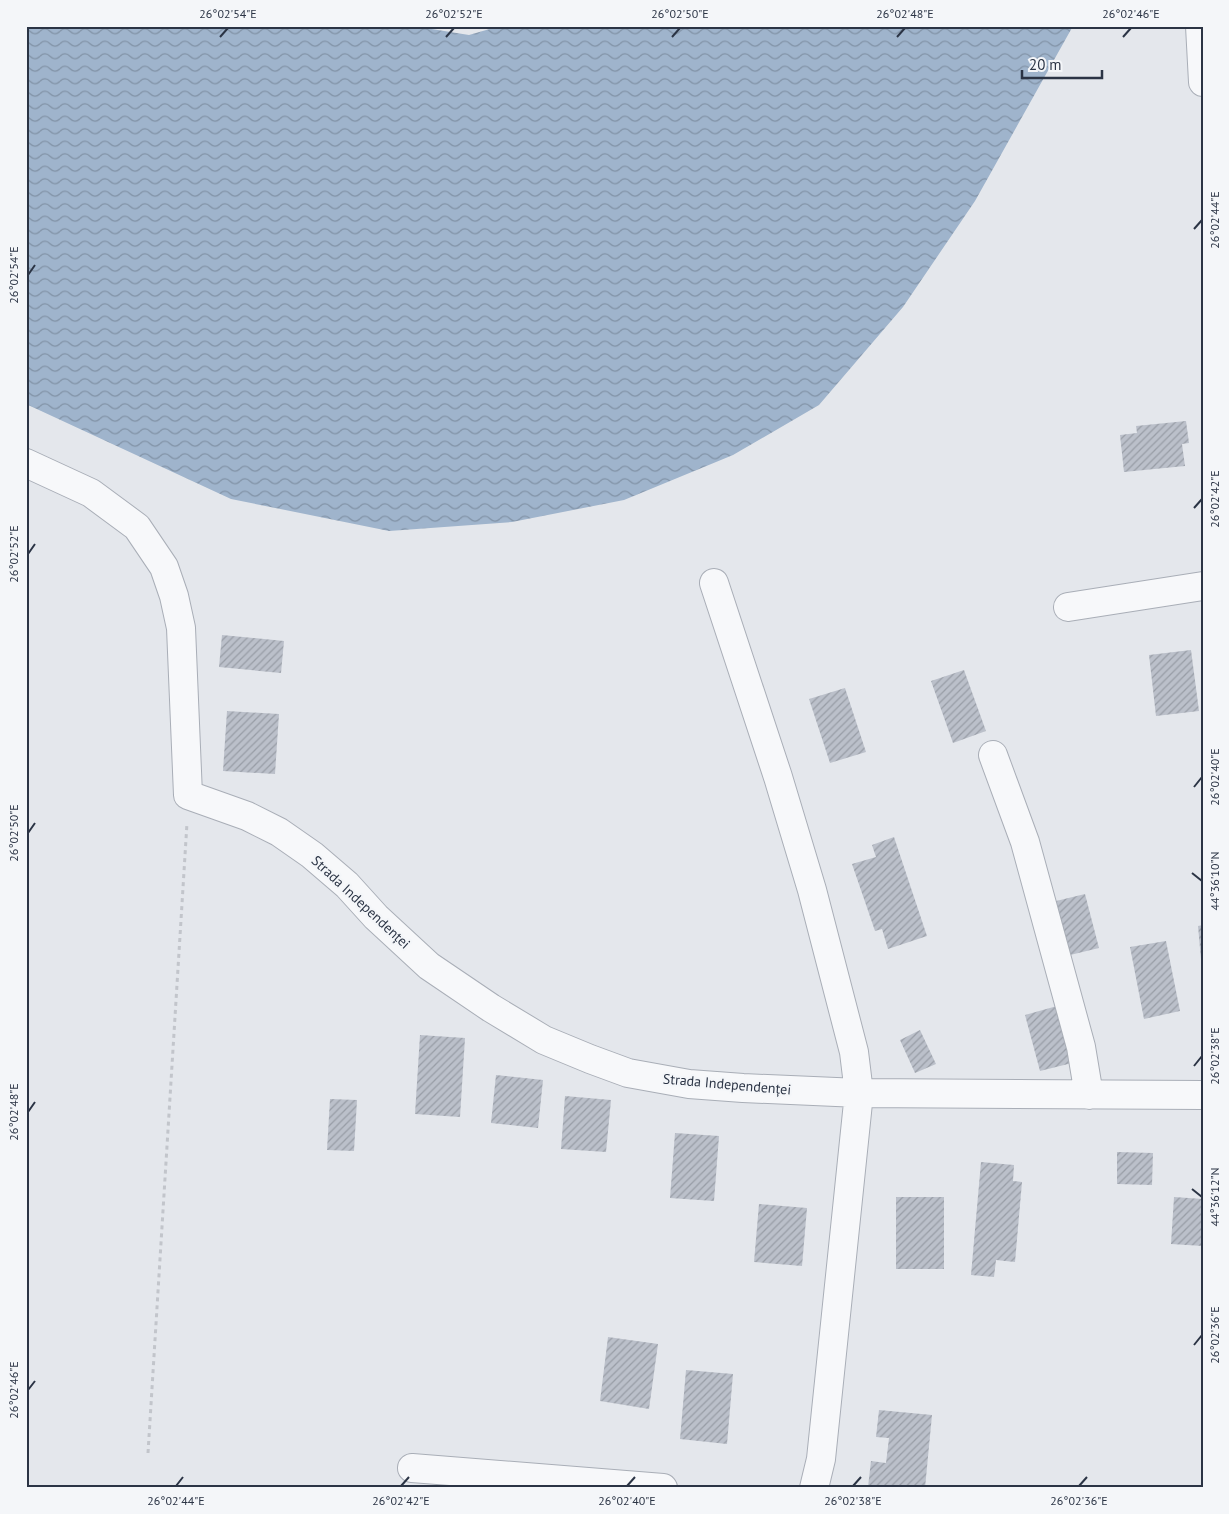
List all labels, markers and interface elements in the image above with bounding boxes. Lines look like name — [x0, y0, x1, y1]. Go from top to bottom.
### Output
text: 26°02'54"E — [199, 6, 257, 21]
text: 26°02'52"E — [425, 6, 483, 21]
text: 26°02'50"E — [651, 6, 709, 21]
text: 26°02'48"E — [876, 6, 934, 21]
text: 26°02'46"E — [1102, 6, 1160, 21]
scale bar — [1022, 48, 1102, 80]
text: 20 m — [1029, 55, 1062, 74]
text: 26°02'44"E — [1207, 191, 1222, 249]
text: 26°02'54"E — [6, 246, 21, 304]
text: 26°02'42"E — [1207, 470, 1222, 528]
text: 26°02'52"E — [6, 525, 21, 583]
text: 26°02'40"E — [1207, 748, 1222, 806]
text: 26°02'50"E — [6, 804, 21, 862]
text: 44°36'10"N — [1207, 851, 1222, 911]
street label: Strada Independenței — [308, 852, 414, 952]
text: 26°02'38"E — [1207, 1027, 1222, 1085]
street label: Strada Independenței — [662, 1069, 792, 1099]
text: 26°02'48"E — [6, 1083, 21, 1141]
text: 44°36'12"N — [1207, 1167, 1222, 1227]
text: 26°02'36"E — [1207, 1306, 1222, 1364]
text: 26°02'46"E — [6, 1361, 21, 1419]
text: 26°02'44"E — [147, 1493, 205, 1508]
text: 26°02'42"E — [372, 1493, 430, 1508]
text: 26°02'40"E — [598, 1493, 656, 1508]
text: 26°02'38"E — [824, 1493, 882, 1508]
text: 26°02'36"E — [1050, 1493, 1108, 1508]

